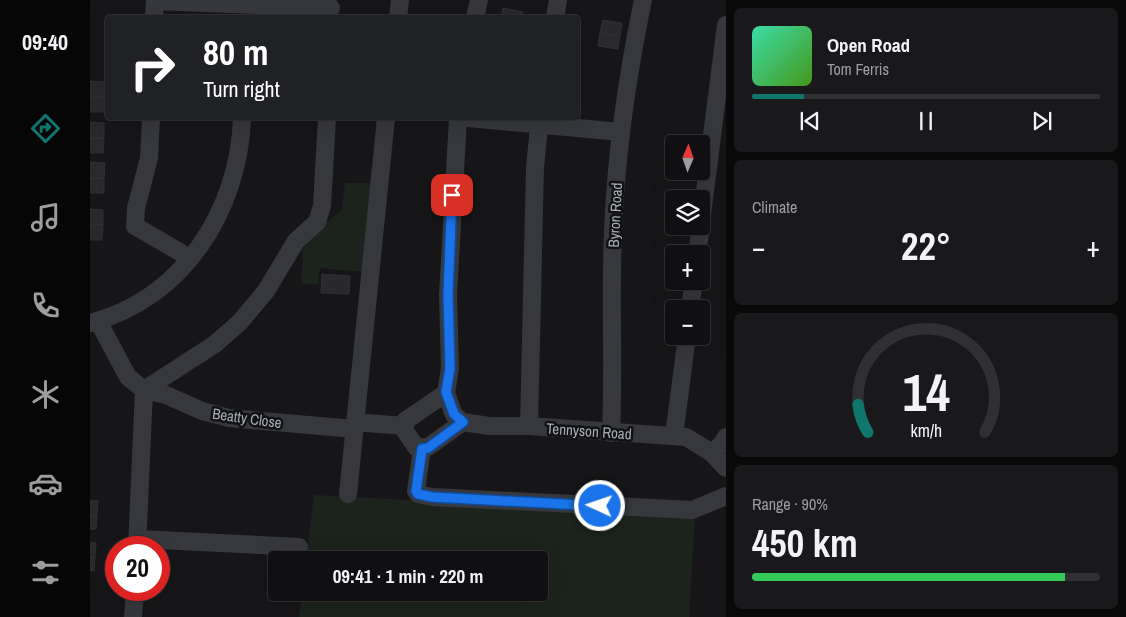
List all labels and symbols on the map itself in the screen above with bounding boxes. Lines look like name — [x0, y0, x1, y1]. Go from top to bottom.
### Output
north arrow — [665, 135, 710, 180]
pin — [431, 174, 473, 216]
street label: Byron Road — [603, 182, 627, 248]
street label: Beatty Close — [211, 403, 283, 433]
street label: Tennyson Road — [546, 418, 632, 444]
position arrow — [573, 479, 625, 531]
speed limit sign: 20 — [105, 536, 170, 601]

